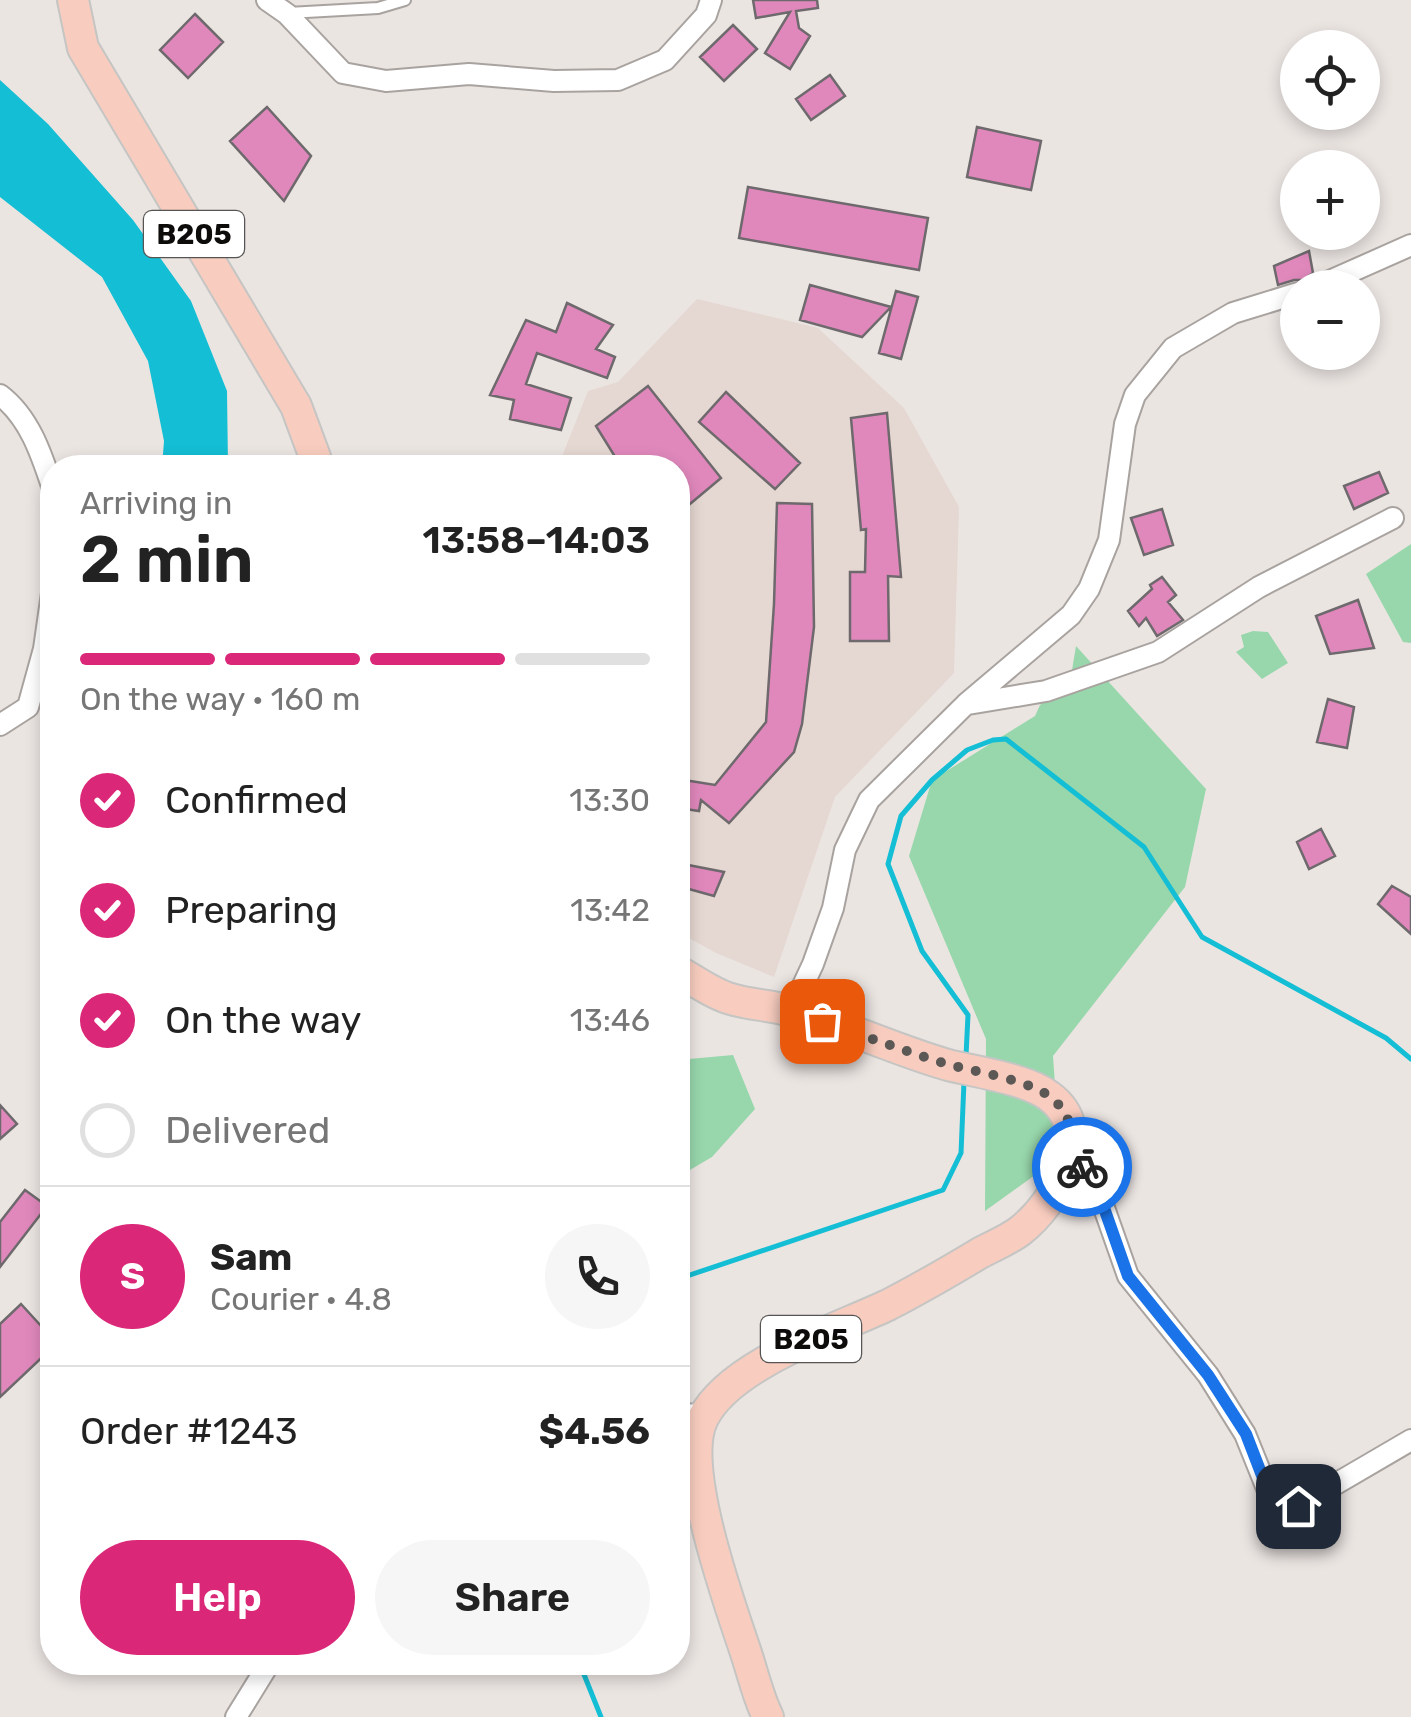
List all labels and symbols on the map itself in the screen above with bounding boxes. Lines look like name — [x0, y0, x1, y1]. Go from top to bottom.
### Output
road number: B205 — [144, 211, 244, 257]
pin — [780, 979, 865, 1064]
courier — [1032, 1117, 1132, 1217]
road number: B205 — [761, 1316, 861, 1362]
pin — [1256, 1464, 1341, 1549]

